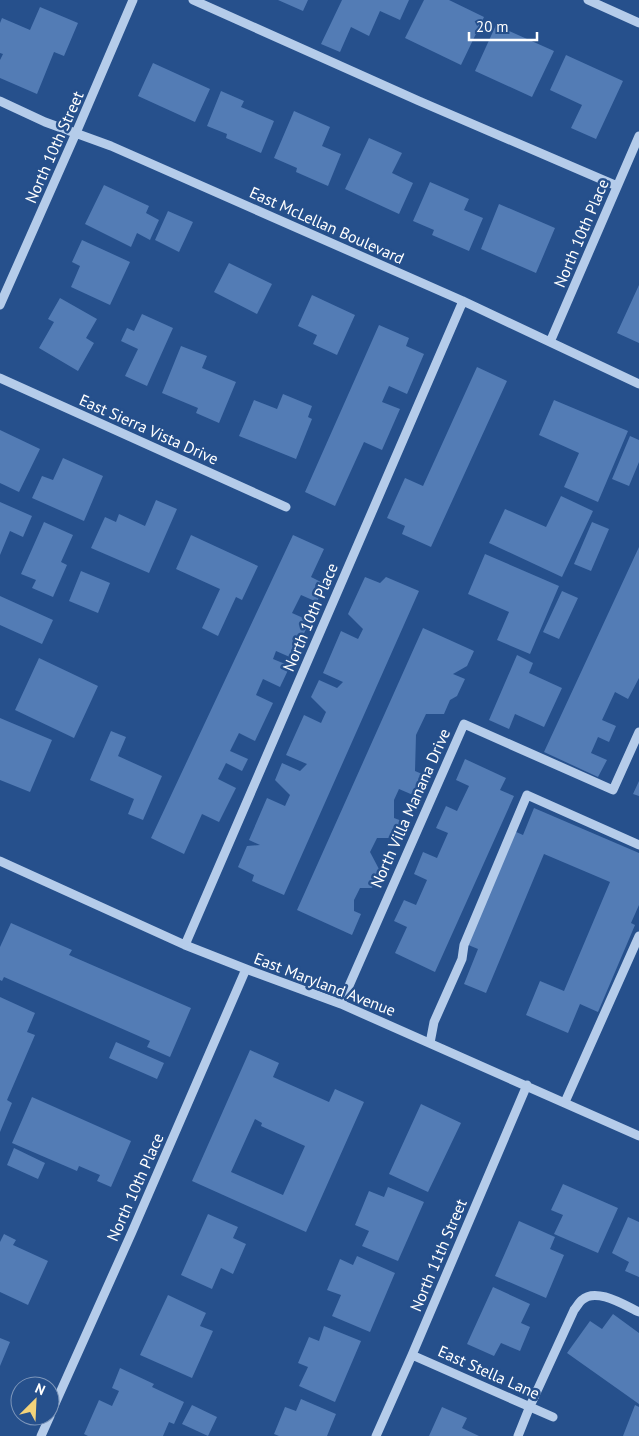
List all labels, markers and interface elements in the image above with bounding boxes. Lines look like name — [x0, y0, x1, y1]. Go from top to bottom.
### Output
scale bar — [469, 10, 536, 42]
text: 20 m — [476, 17, 509, 36]
street label: North 10th Street — [20, 87, 88, 206]
street label: North 10th Place — [549, 176, 613, 290]
street label: East McLellan Boulevard — [247, 182, 407, 268]
street label: East Sierra Vista Drive — [76, 389, 222, 469]
street label: North 10th Place — [278, 560, 342, 674]
street label: North Villa Manana Drive — [366, 725, 454, 891]
street label: East Maryland Avenue — [251, 948, 399, 1020]
street label: North 10th Place — [102, 1130, 168, 1244]
street label: North 11th Street — [405, 1195, 471, 1314]
street label: East Stella Lane — [435, 1341, 543, 1403]
north arrow — [10, 1376, 60, 1426]
text: N — [32, 1379, 48, 1399]

